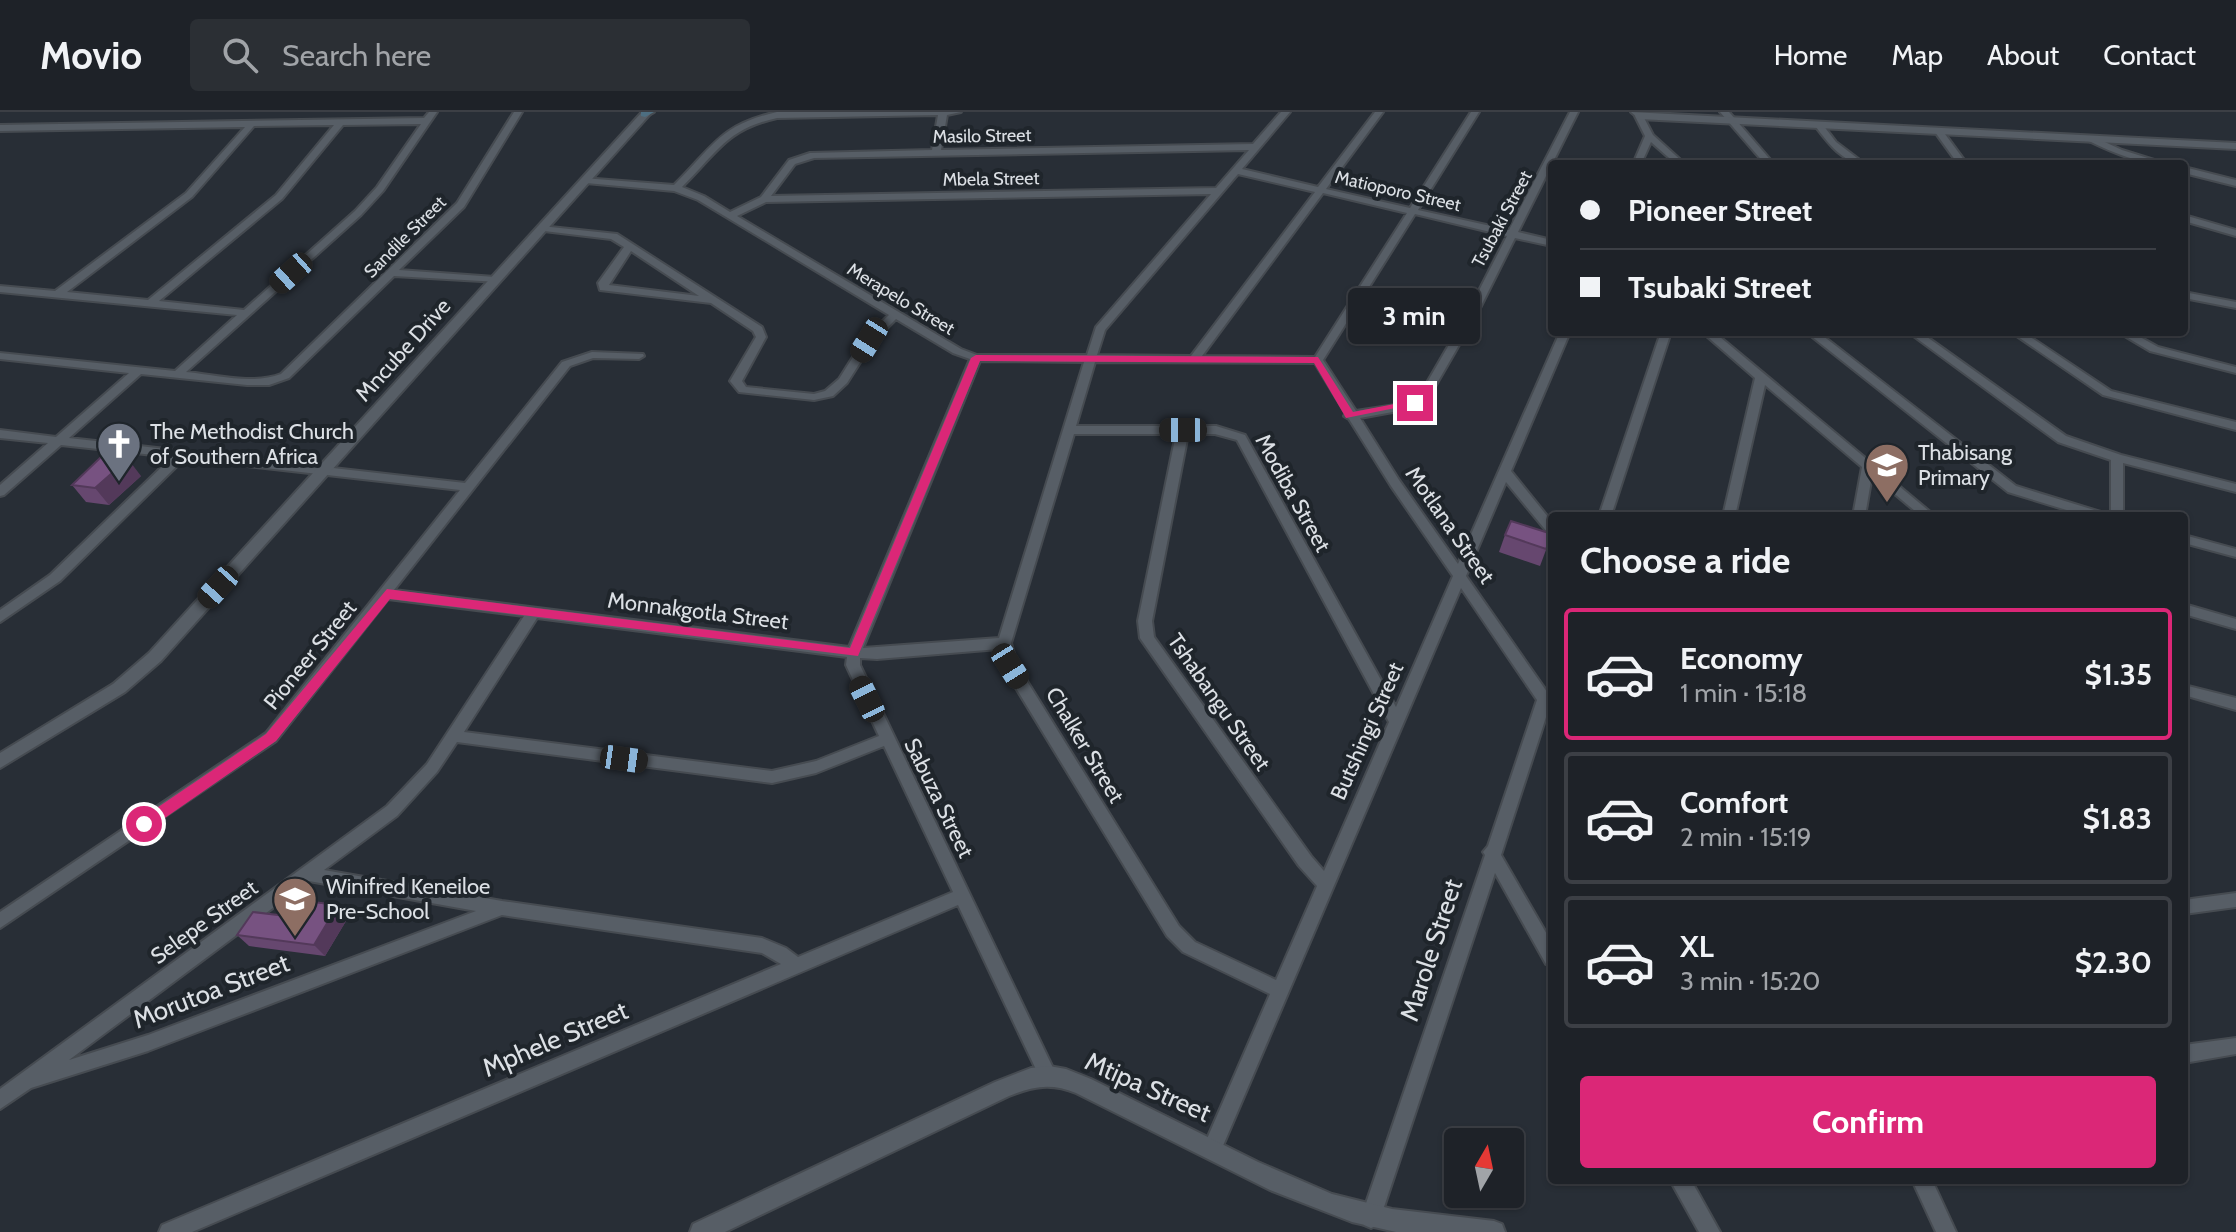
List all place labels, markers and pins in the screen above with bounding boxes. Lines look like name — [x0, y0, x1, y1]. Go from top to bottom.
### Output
place label: The Methodist Church of Southern Africa — [150, 418, 354, 470]
church icon: The Methodist Church of Southern Africa — [95, 420, 143, 483]
place label: Thabisang Primary — [1918, 439, 2013, 491]
school or university icon: Thabisang Primary — [1863, 441, 1911, 504]
place label: Winifred Keneiloe Pre-School — [326, 873, 490, 925]
school or university icon: Winifred Keneiloe Pre-School — [271, 875, 319, 938]

